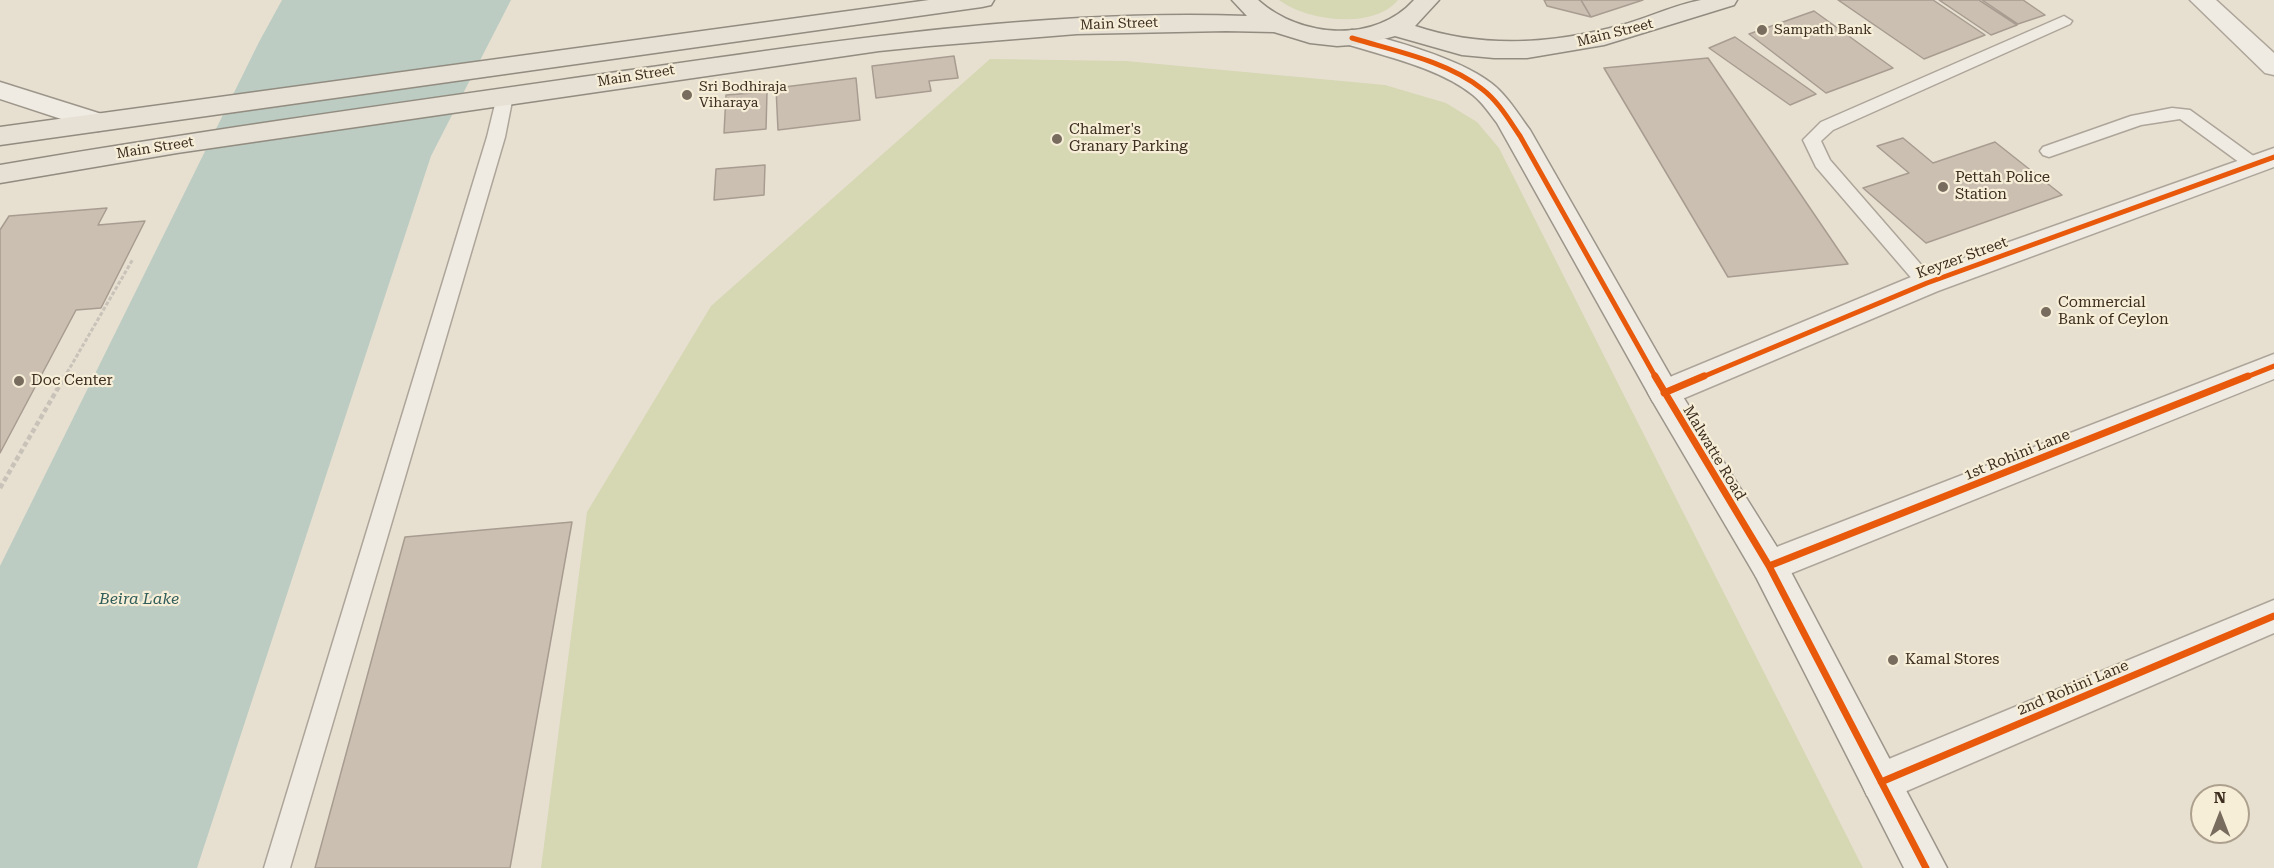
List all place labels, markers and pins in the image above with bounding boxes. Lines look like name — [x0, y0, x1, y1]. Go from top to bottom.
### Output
place label: Sampath Bank — [1774, 22, 1872, 38]
marker: Sampath Bank — [1755, 23, 1769, 37]
place label: Sri Bodhiraja Viharaya — [699, 79, 787, 112]
marker: Sri Bodhiraja Viharaya — [680, 88, 694, 102]
place label: Chalmer's Granary Parking — [1069, 121, 1188, 156]
marker: Chalmer's Granary Parking — [1050, 132, 1064, 146]
place label: Pettah Police Station — [1955, 169, 2050, 204]
marker: Pettah Police Station — [1936, 180, 1950, 194]
place label: Commercial Bank of Ceylon — [2058, 294, 2169, 329]
marker: Commercial Bank of Ceylon — [2039, 305, 2053, 319]
place label: Doc Center — [31, 372, 113, 390]
marker: Doc Center — [12, 374, 26, 388]
place label: Kamal Stores — [1905, 651, 1999, 669]
marker: Kamal Stores — [1886, 653, 1900, 667]

